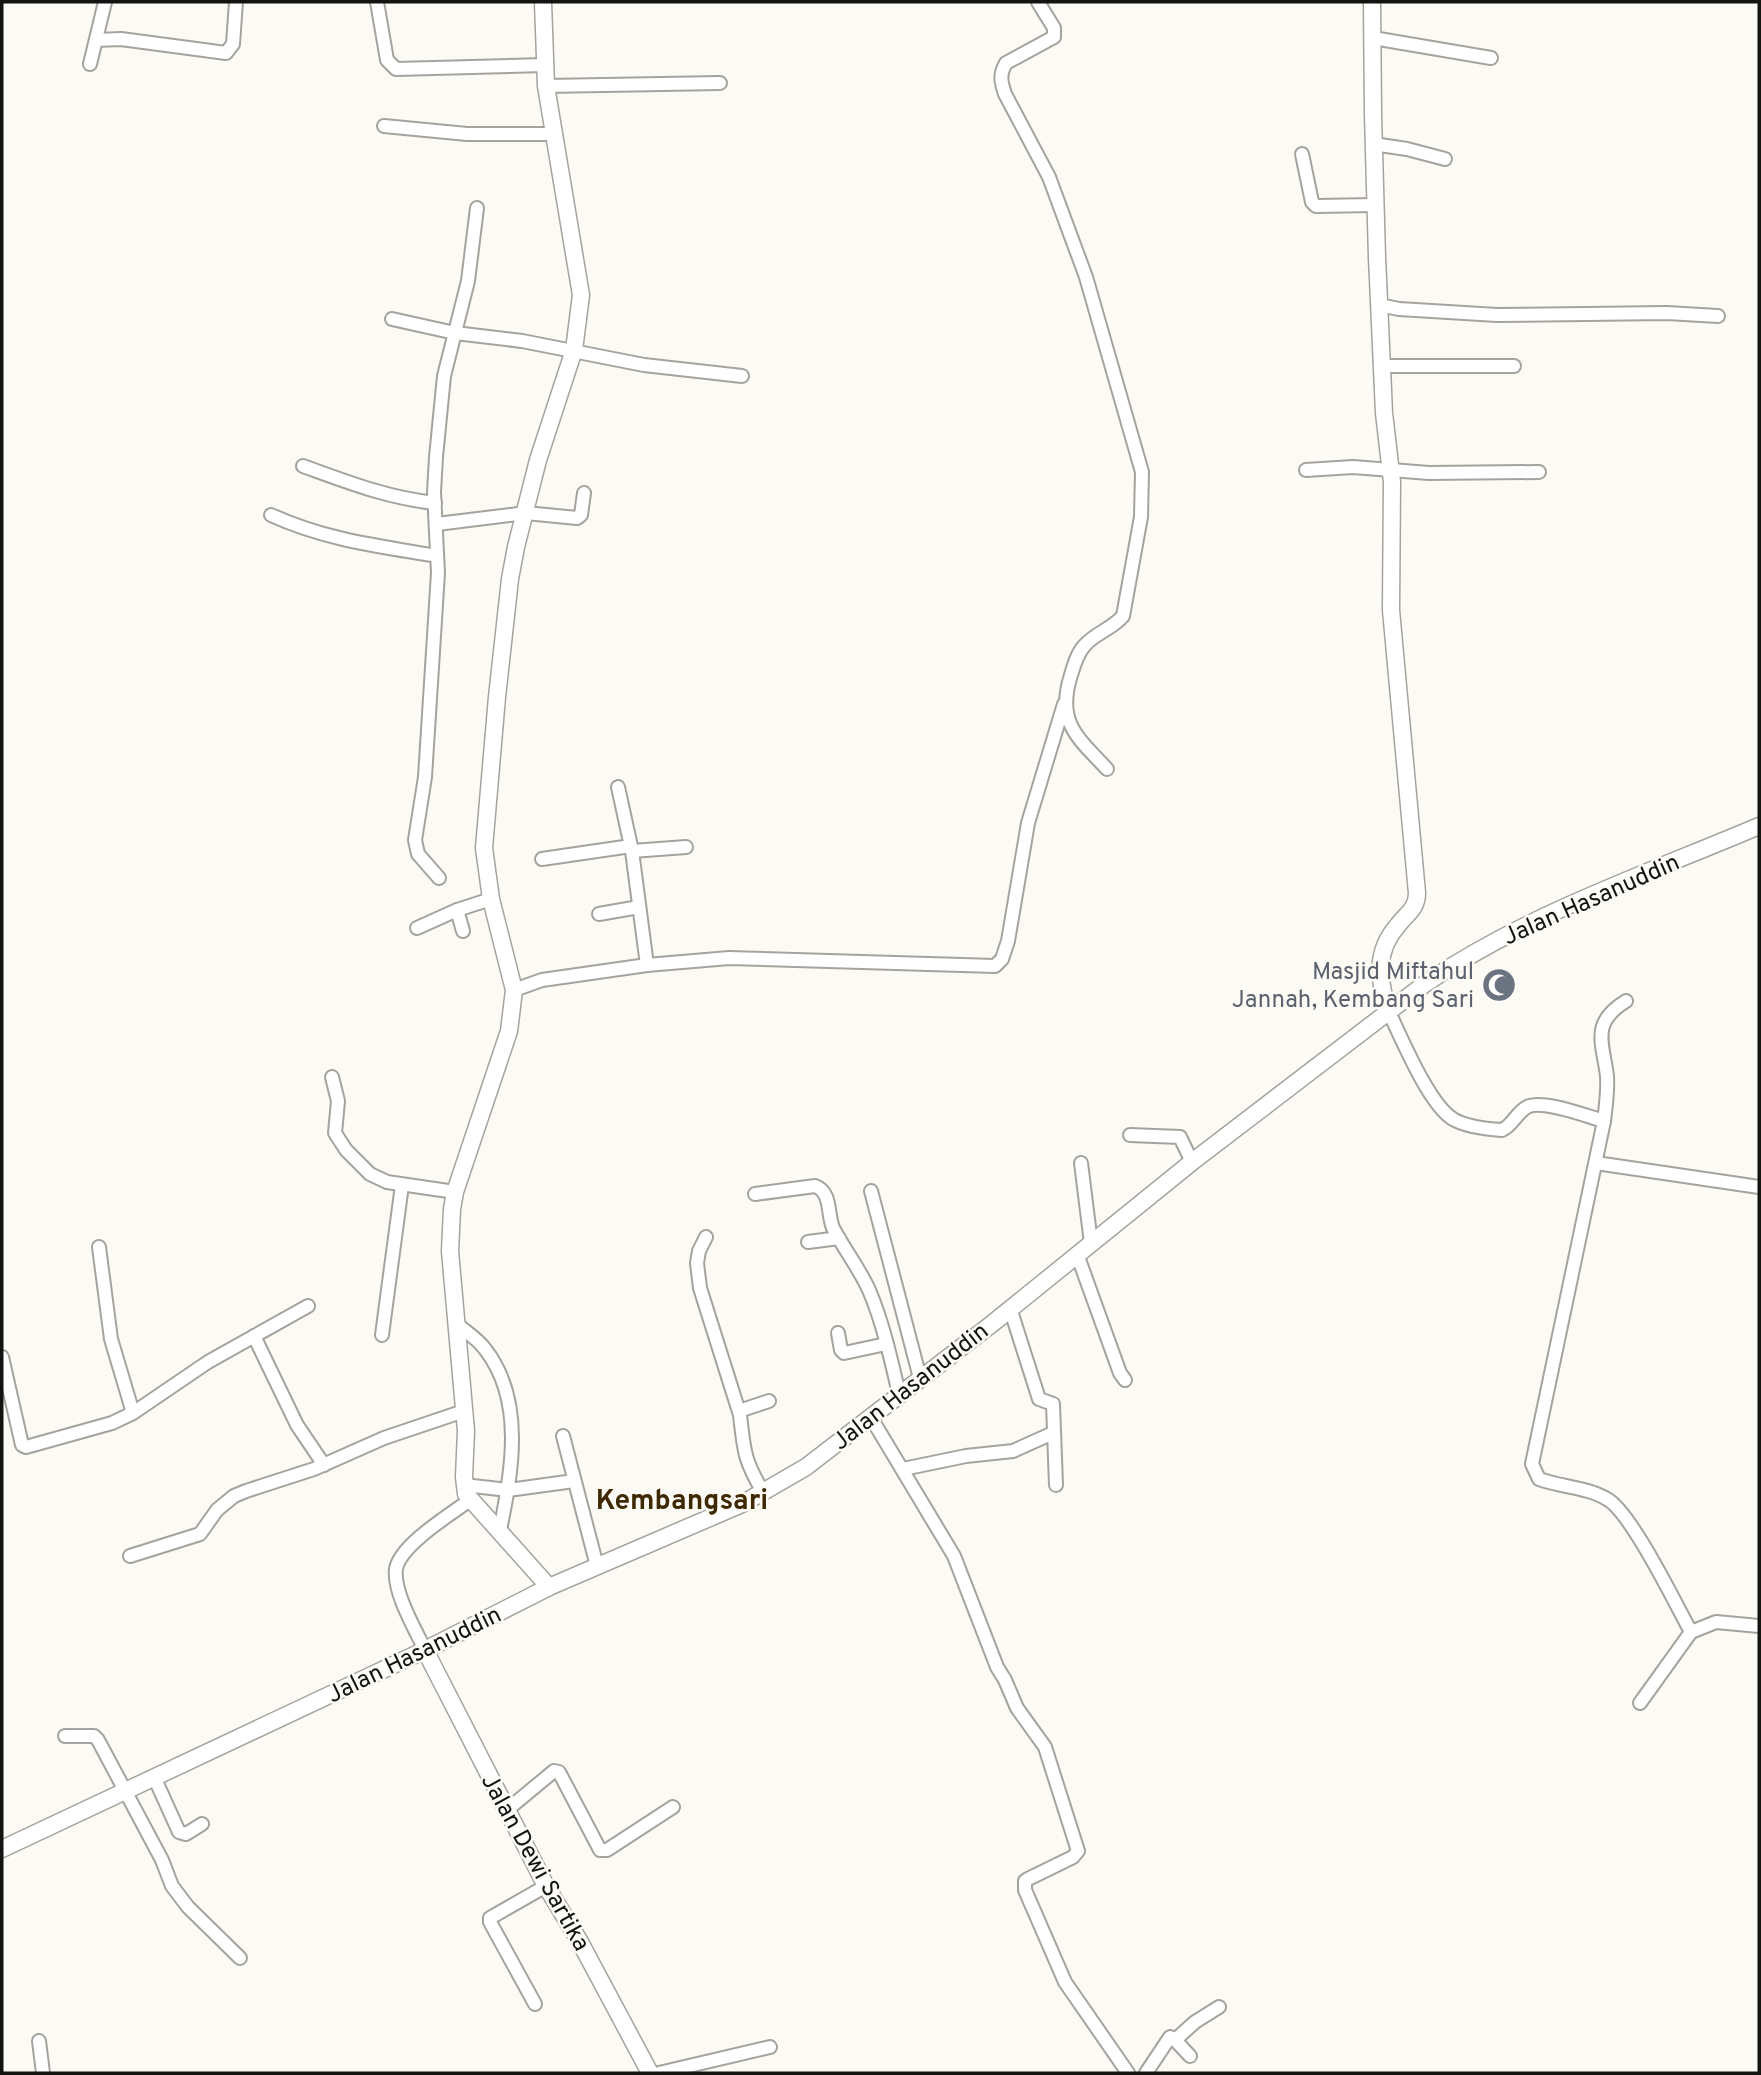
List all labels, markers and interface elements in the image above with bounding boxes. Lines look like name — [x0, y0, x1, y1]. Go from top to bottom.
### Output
street label: Jalan Hasanuddin — [1499, 848, 1685, 953]
place label: Masjid Miftahul Jannah, Kembang Sari — [1232, 958, 1474, 1016]
mosque icon: Masjid Miftahul Jannah, Kembang Sari — [1480, 966, 1518, 1004]
street label: Jalan Hasanuddin — [827, 1317, 995, 1458]
district label: Kembangsari — [596, 1484, 768, 1520]
street label: Jalan Hasanuddin — [323, 1601, 507, 1711]
street label: Jalan Dewi Sartika — [473, 1769, 595, 1957]

